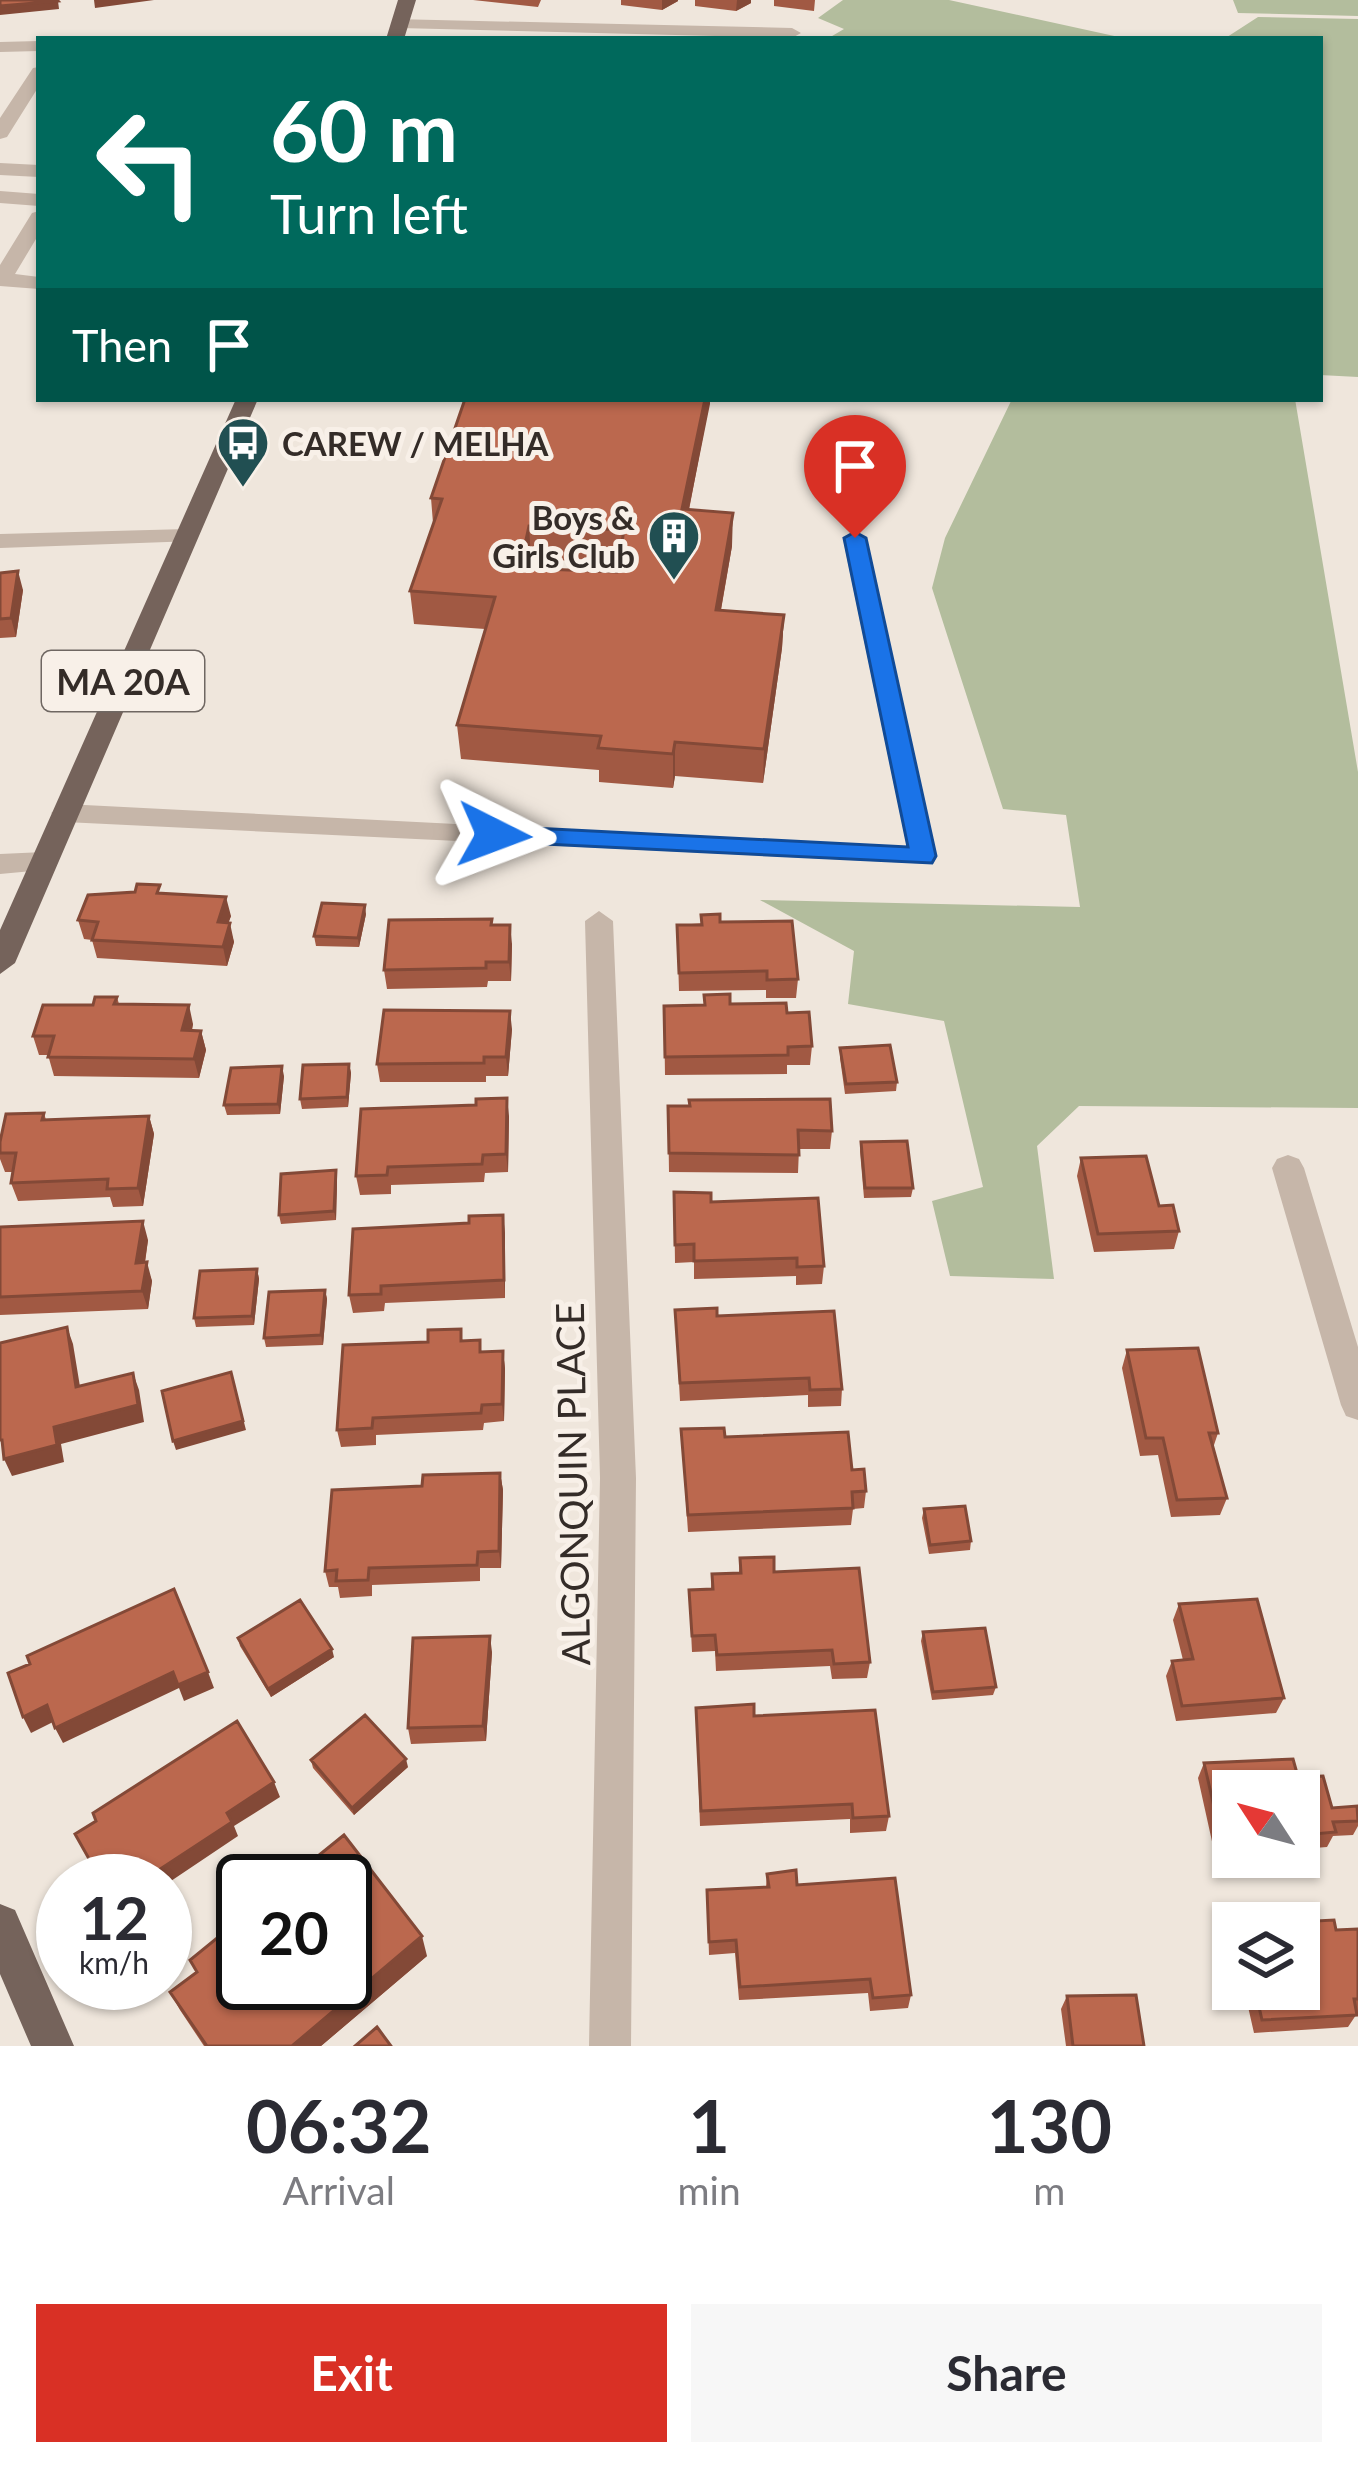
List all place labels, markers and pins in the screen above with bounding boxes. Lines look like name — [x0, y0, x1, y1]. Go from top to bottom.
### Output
bus stop icon: CAREW / MELHA — [215, 415, 271, 489]
pin — [804, 415, 906, 538]
place label: CAREW / MELHA — [282, 423, 550, 463]
place label: Boys & Girls Club — [492, 497, 635, 575]
building icon: Boys & Girls Club — [646, 508, 702, 582]

